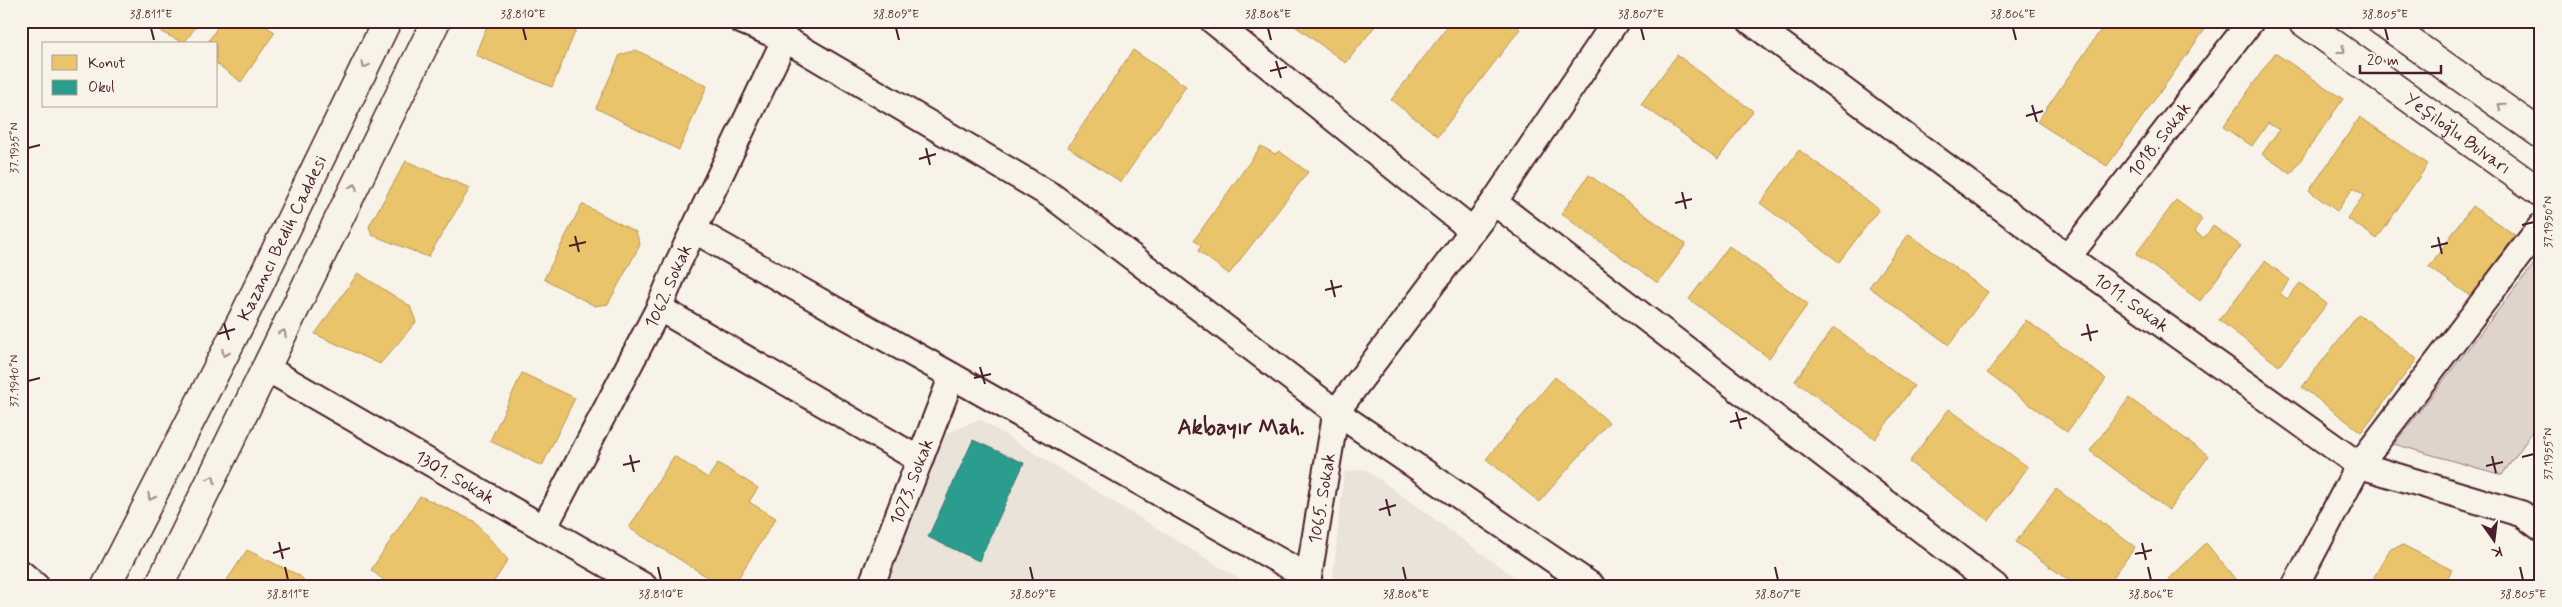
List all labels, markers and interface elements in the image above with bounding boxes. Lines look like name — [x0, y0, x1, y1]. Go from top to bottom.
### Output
text: 38.811°E — [130, 7, 172, 23]
text: 38.810°E — [500, 7, 546, 23]
text: 38.809°E — [873, 7, 919, 23]
text: 38.808°E — [1245, 7, 1291, 23]
text: 38.807°E — [1618, 7, 1664, 23]
text: 38.806°E — [1990, 7, 2036, 23]
text: 38.805°E — [2362, 7, 2408, 23]
legend — [42, 42, 218, 108]
scale bar — [2360, 42, 2441, 74]
one-way arrow — [2336, 44, 2346, 53]
text: 20 m — [2367, 51, 2399, 71]
text: Konut — [88, 54, 126, 74]
one-way arrow — [361, 60, 372, 69]
text: Okul — [88, 78, 115, 98]
street label: Yeşiloğlu Bulvarı — [2399, 87, 2515, 180]
street label: 1018. Sokak — [2123, 97, 2197, 183]
one-way arrow — [2497, 103, 2507, 112]
text: 37.1935°N — [7, 123, 23, 173]
street label: Kazancı Bedih Caddesi — [232, 152, 333, 325]
one-way arrow — [348, 183, 359, 192]
text: 37.1950°N — [2541, 196, 2557, 248]
street label: 1062. Sokak — [639, 240, 698, 333]
street label: 1011. Sokak — [2088, 268, 2174, 338]
one-way arrow — [277, 329, 287, 338]
one-way arrow — [221, 348, 231, 357]
text: 37.1940°N — [7, 355, 23, 407]
district label: Akbayır Mah. — [1177, 414, 1305, 442]
text: 37.1955°N — [2541, 428, 2557, 480]
street label: 1073. Sokak — [885, 435, 940, 529]
street label: 1301. Sokak — [410, 445, 499, 510]
street label: 1065. Sokak — [1303, 451, 1342, 546]
one-way arrow — [205, 475, 216, 484]
one-way arrow — [147, 492, 157, 501]
north arrow — [2470, 514, 2520, 564]
text: K — [2489, 542, 2504, 562]
text: 38.811°E — [267, 587, 309, 603]
text: 38.810°E — [638, 587, 684, 603]
text: 38.809°E — [1010, 587, 1056, 603]
text: 38.808°E — [1383, 587, 1429, 603]
text: 38.807°E — [1755, 587, 1801, 603]
text: 38.806°E — [2128, 587, 2174, 603]
text: 38.805°E — [2500, 587, 2546, 603]

